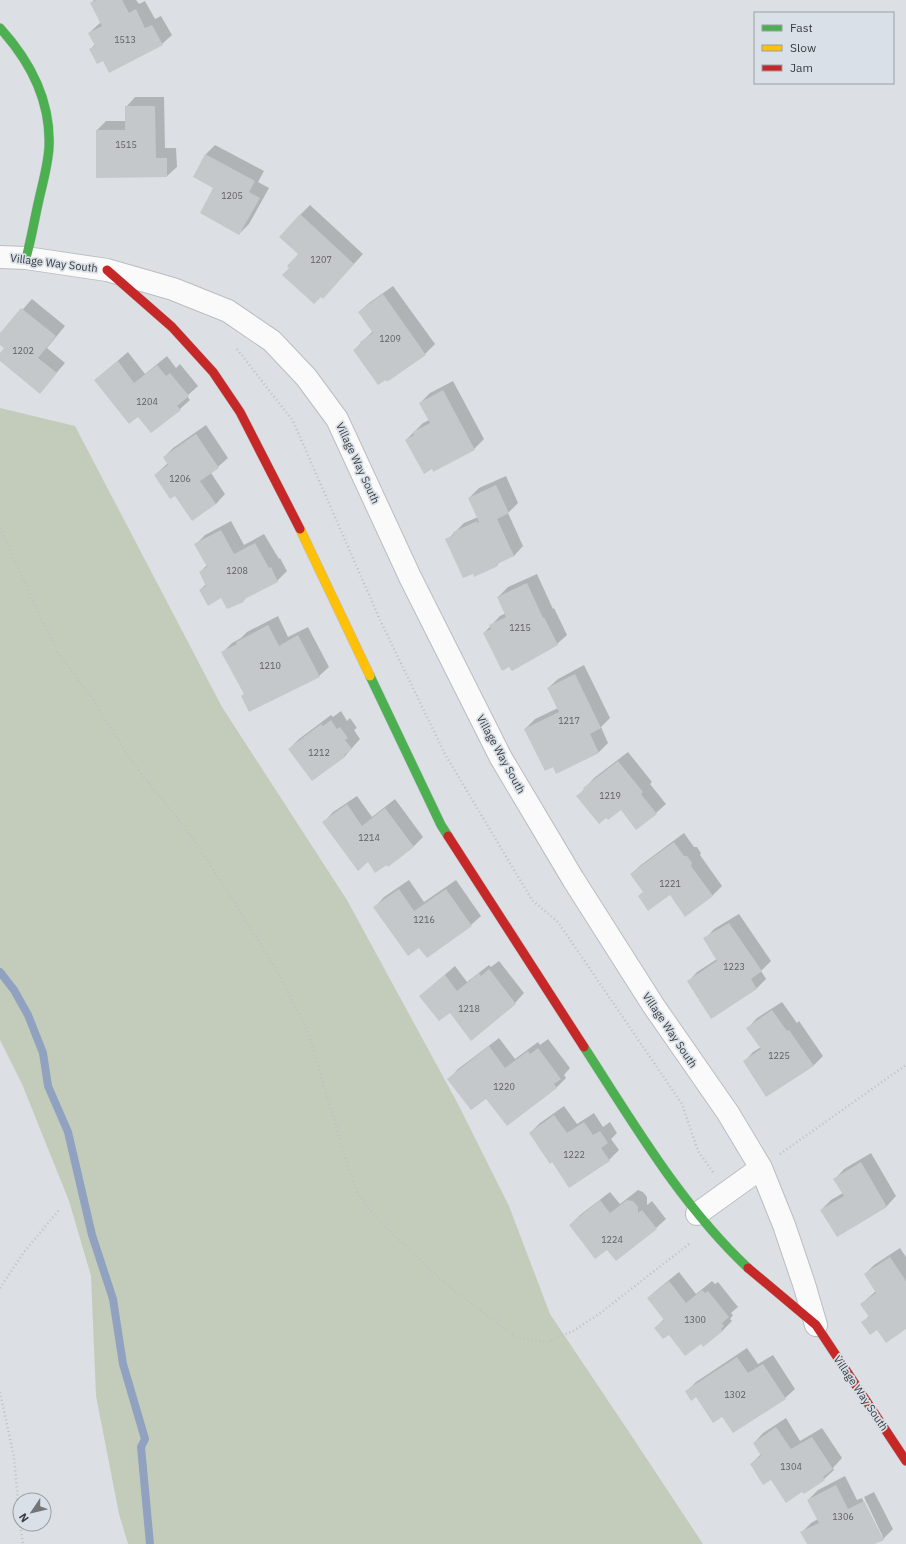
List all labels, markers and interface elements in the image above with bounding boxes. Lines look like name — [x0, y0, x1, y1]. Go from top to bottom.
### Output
legend — [754, 12, 894, 84]
text: Fast — [790, 20, 813, 35]
house number: 1513 — [114, 34, 136, 45]
text: Slow — [790, 40, 816, 55]
text: Jam — [790, 60, 813, 75]
house number: 1515 — [115, 139, 137, 150]
house number: 1205 — [221, 190, 243, 201]
street label: Village Way South — [9, 251, 99, 275]
house number: 1207 — [310, 254, 332, 265]
house number: 1209 — [379, 333, 401, 344]
house number: 1202 — [12, 345, 34, 356]
house number: 1204 — [136, 396, 158, 407]
street label: Village Way South — [333, 420, 383, 506]
house number: 1206 — [169, 473, 191, 484]
house number: 1208 — [226, 565, 248, 576]
house number: 1215 — [509, 622, 531, 633]
house number: 1210 — [259, 660, 281, 671]
street label: Village Way South — [474, 712, 528, 796]
house number: 1217 — [558, 715, 580, 726]
house number: 1212 — [308, 747, 330, 758]
house number: 1219 — [599, 790, 621, 801]
house number: 1214 — [358, 832, 380, 843]
house number: 1221 — [659, 878, 681, 889]
house number: 1216 — [413, 914, 435, 925]
house number: 1223 — [723, 961, 745, 972]
street label: Village Way South — [640, 990, 700, 1070]
house number: 1218 — [458, 1003, 480, 1014]
house number: 1225 — [768, 1050, 790, 1061]
house number: 1220 — [493, 1081, 515, 1092]
house number: 1222 — [563, 1149, 585, 1160]
house number: 1224 — [601, 1234, 623, 1245]
house number: 1300 — [684, 1314, 706, 1325]
street label: Village Way South — [831, 1353, 891, 1433]
house number: 1302 — [724, 1389, 746, 1400]
house number: 1304 — [780, 1461, 802, 1472]
north arrow — [12, 1492, 52, 1532]
text: N — [16, 1510, 32, 1525]
house number: 1306 — [832, 1511, 854, 1522]

